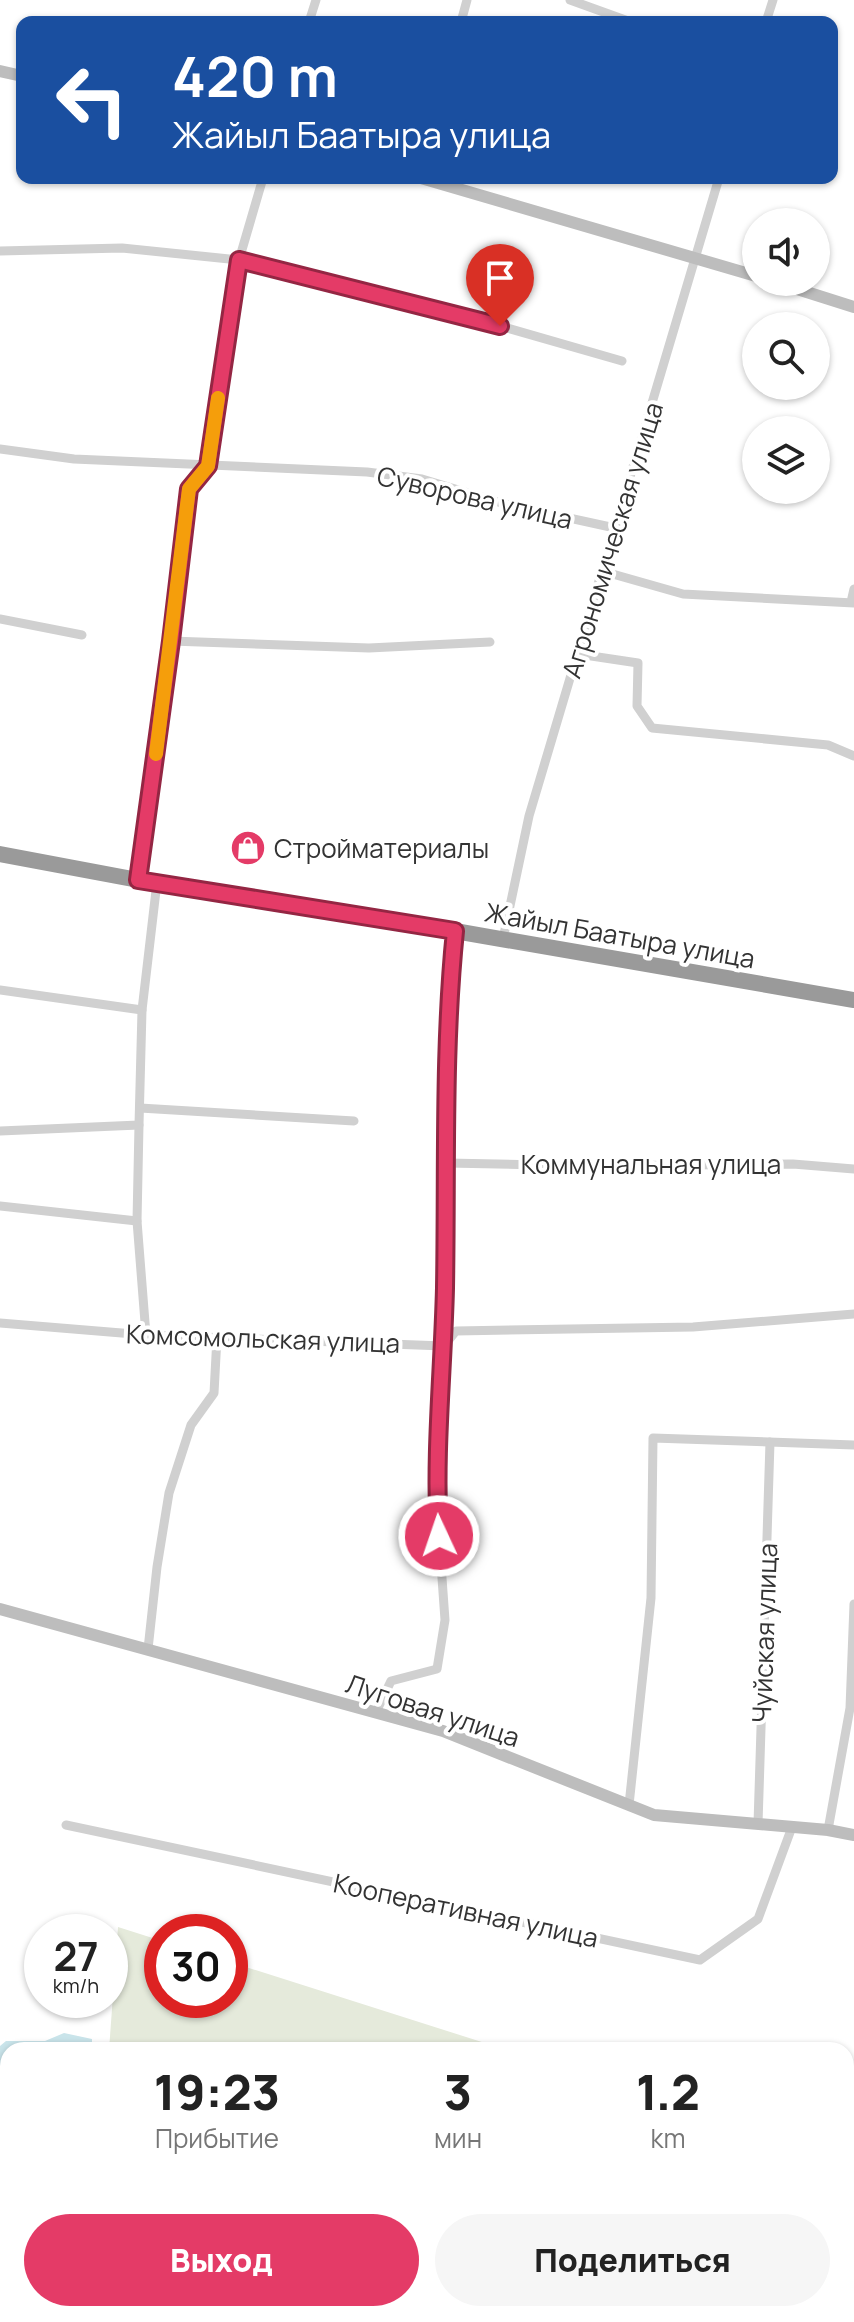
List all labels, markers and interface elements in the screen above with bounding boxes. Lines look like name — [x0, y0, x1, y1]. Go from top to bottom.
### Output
text: 420 m — [172, 37, 338, 114]
icon: left — [40, 48, 144, 152]
text: Жайыл Баатыра улица — [172, 110, 551, 159]
map controls — [742, 208, 830, 504]
button: sound — [742, 208, 830, 296]
pin — [466, 244, 534, 326]
icon: arrive — [478, 256, 522, 300]
button: search — [742, 312, 830, 400]
street label: Агрономическая улица — [553, 398, 671, 682]
button: layers — [742, 416, 830, 504]
street label: Суворова улица — [374, 457, 576, 537]
shop icon: Стройматериалы — [229, 829, 267, 867]
place label: Стройматериалы — [274, 830, 489, 866]
street label: Жайыл Баатыра улица — [482, 894, 758, 976]
street label: Коммунальная улица — [521, 1146, 781, 1182]
street label: Комсомольская улица — [125, 1315, 401, 1361]
position arrow — [397, 1494, 481, 1578]
street label: Чуйская улица — [743, 1542, 785, 1724]
street label: Луговая улица — [342, 1665, 524, 1755]
street label: Кооперативная улица — [330, 1864, 602, 1956]
speed limit sign: 30 — [144, 1914, 248, 2018]
text: 27 — [53, 1928, 99, 1983]
text: km/h — [53, 1972, 99, 1999]
text: 19:23 — [154, 2059, 280, 2124]
text: 3 — [444, 2059, 472, 2124]
text: 1.2 — [636, 2059, 700, 2124]
text: Прибытие — [155, 2120, 279, 2156]
text: мин — [434, 2120, 482, 2156]
text: km — [651, 2120, 685, 2156]
button: Выход — [24, 2214, 419, 2306]
button: Поделиться — [435, 2214, 830, 2306]

